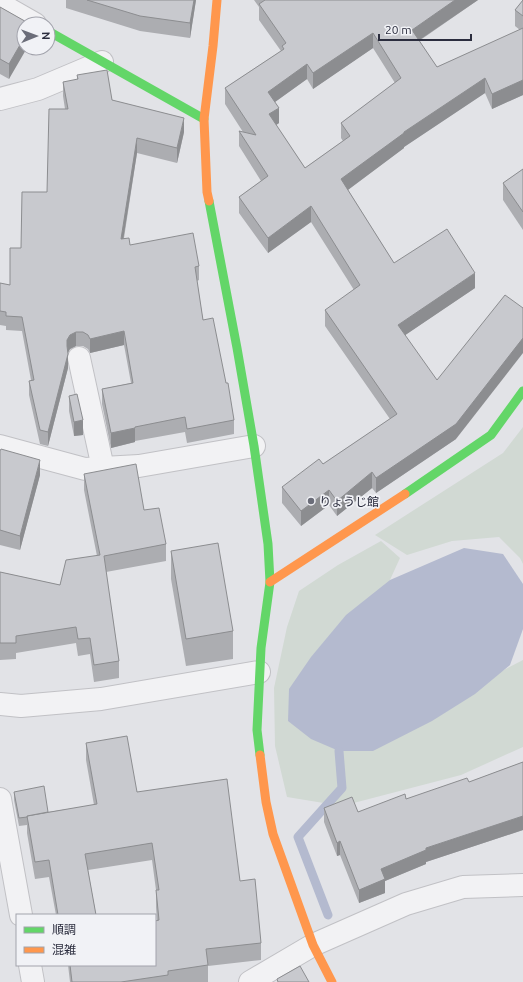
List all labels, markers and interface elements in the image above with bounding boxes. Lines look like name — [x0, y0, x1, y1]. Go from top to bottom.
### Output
north arrow — [16, 16, 56, 56]
scale bar — [379, 16, 471, 42]
text: 20 m — [385, 23, 412, 36]
text: N — [40, 32, 52, 40]
place label: りょうじ館 — [319, 495, 379, 508]
marker: りょうじ館 — [306, 496, 316, 506]
legend — [16, 914, 156, 966]
text: 順調 — [52, 923, 76, 936]
text: 混雑 — [52, 943, 76, 956]

